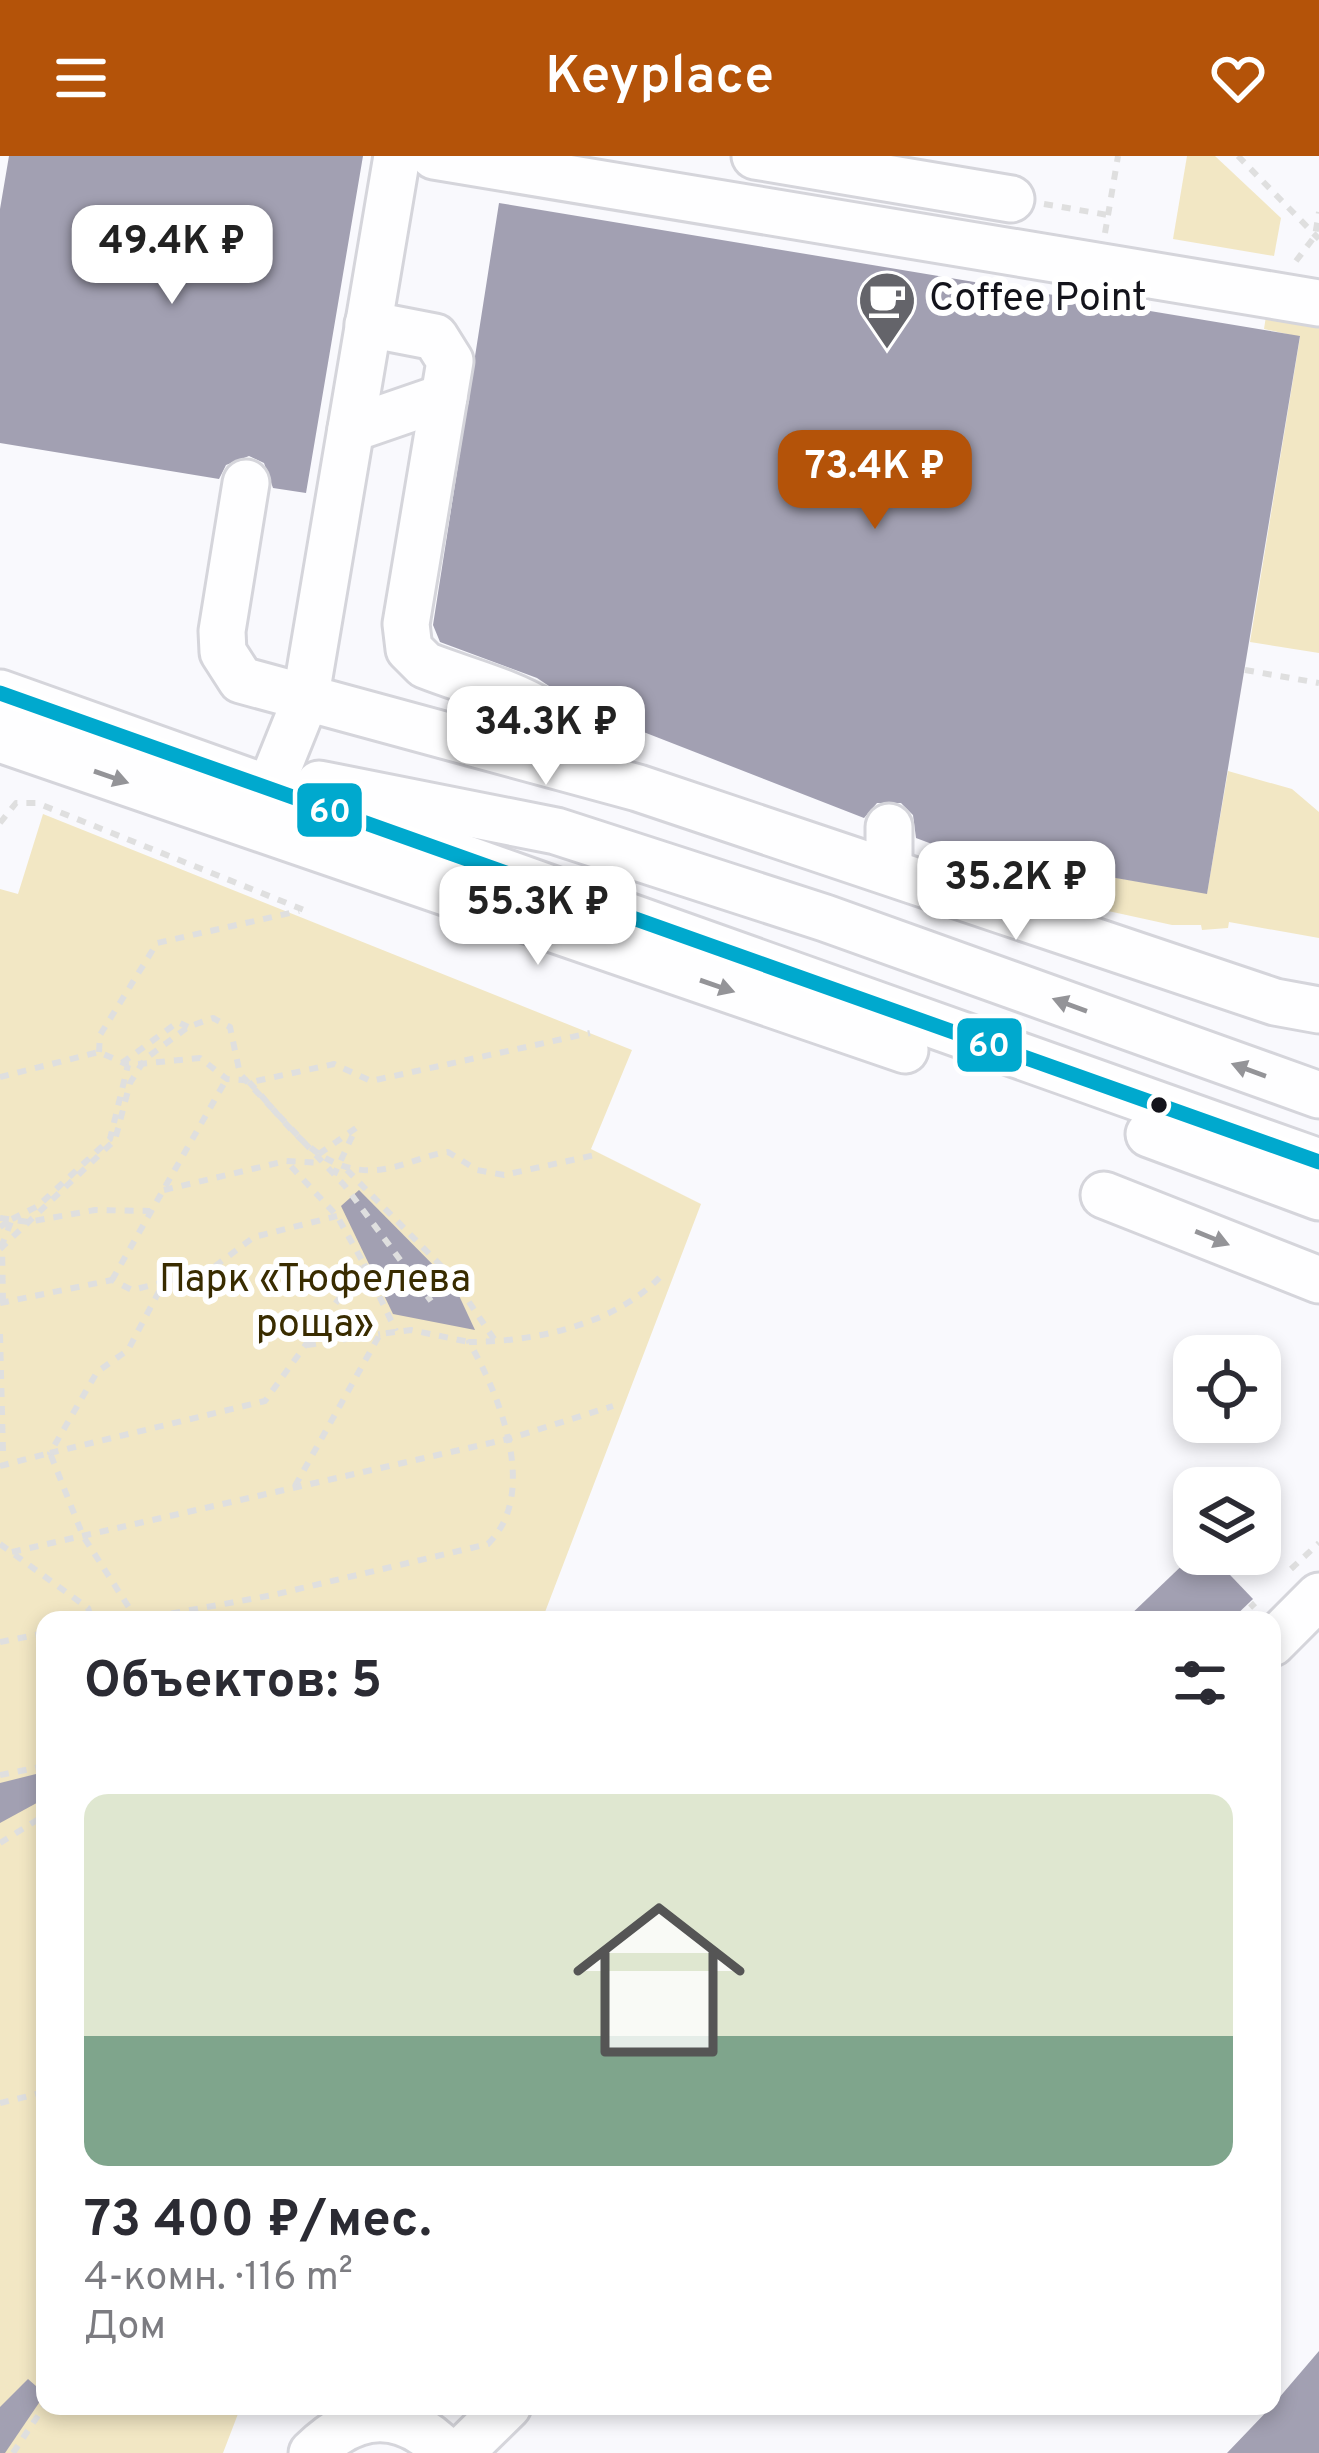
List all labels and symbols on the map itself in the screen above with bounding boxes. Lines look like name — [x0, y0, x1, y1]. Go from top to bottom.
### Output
pin: 49.4K ₽ — [61, 205, 283, 307]
cafe icon: Coffee Point — [856, 269, 918, 351]
place label: Coffee Point — [929, 276, 1147, 325]
pin: 73.4K ₽ — [764, 430, 986, 532]
pin: 34.3K ₽ — [435, 686, 657, 788]
one-way arrow — [93, 769, 129, 787]
line badge: 60 — [295, 781, 364, 839]
text: 60 — [309, 793, 351, 835]
pin: 35.2K ₽ — [905, 841, 1127, 943]
pin: 55.3K ₽ — [427, 866, 649, 968]
one-way arrow — [700, 978, 736, 997]
one-way arrow — [1051, 995, 1087, 1013]
line badge: 60 — [955, 1016, 1024, 1074]
text: 60 — [968, 1027, 1010, 1069]
one-way arrow — [1231, 1059, 1267, 1078]
unlabelled marker — [1148, 1094, 1170, 1116]
one-way arrow — [1194, 1229, 1230, 1248]
park label: Парк «Тюфелева роща» — [159, 1257, 471, 1351]

